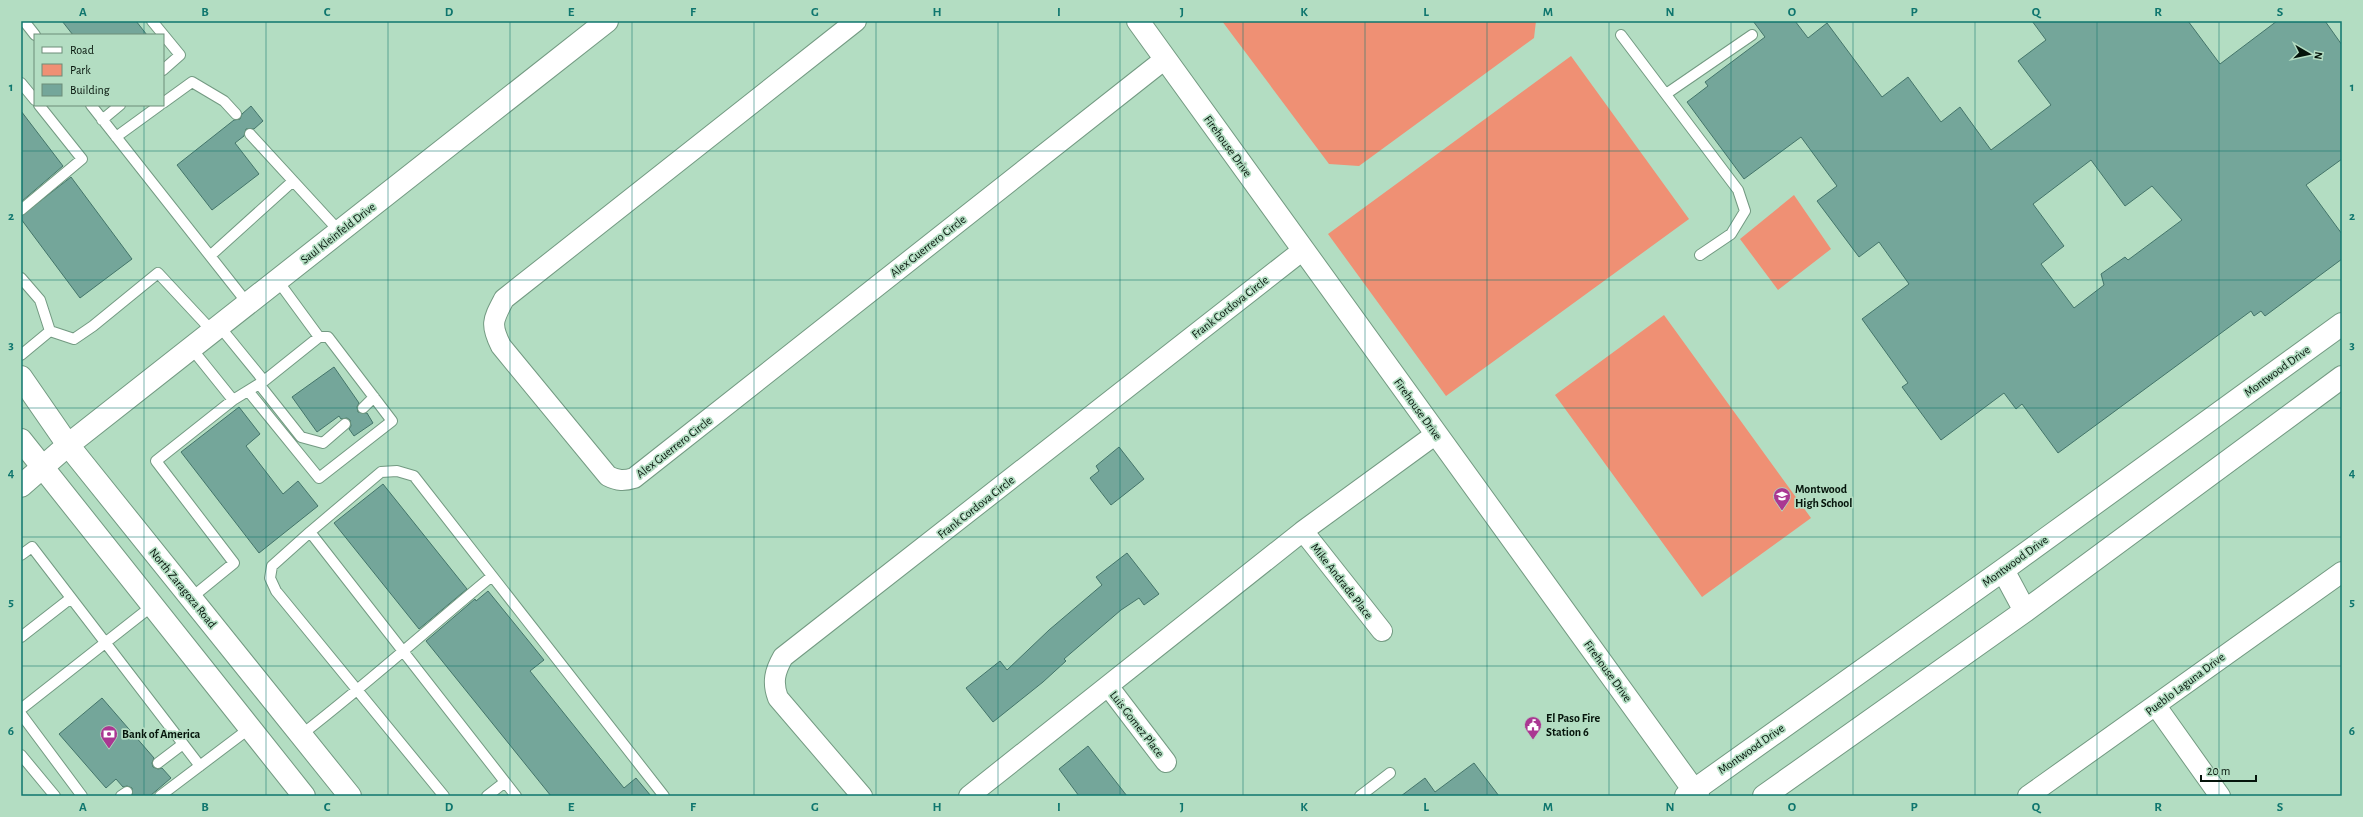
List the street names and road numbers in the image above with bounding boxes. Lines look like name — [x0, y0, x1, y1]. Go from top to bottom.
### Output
street label: Firehouse Drive — [1202, 113, 1254, 179]
street label: Saul Kleinfeld Drive — [298, 200, 378, 266]
street label: Alex Guerrero Circle — [888, 213, 968, 279]
street label: Frank Cordova Circle — [1189, 273, 1271, 341]
street label: Montwood Drive — [2242, 343, 2312, 399]
street label: Firehouse Drive — [1392, 376, 1444, 442]
street label: Alex Guerrero Circle — [634, 414, 714, 480]
street label: Frank Cordova Circle — [935, 473, 1017, 541]
street label: Montwood Drive — [1980, 533, 2050, 589]
street label: Mike Andrade Place — [1309, 541, 1375, 621]
street label: North Zaragoza Road — [147, 546, 219, 630]
street label: Firehouse Drive — [1582, 638, 1634, 704]
street label: Pueblo Laguna Drive — [2143, 650, 2227, 718]
street label: Luis Gomez Place — [1108, 689, 1166, 759]
street label: Montwood Drive — [1716, 722, 1786, 776]

